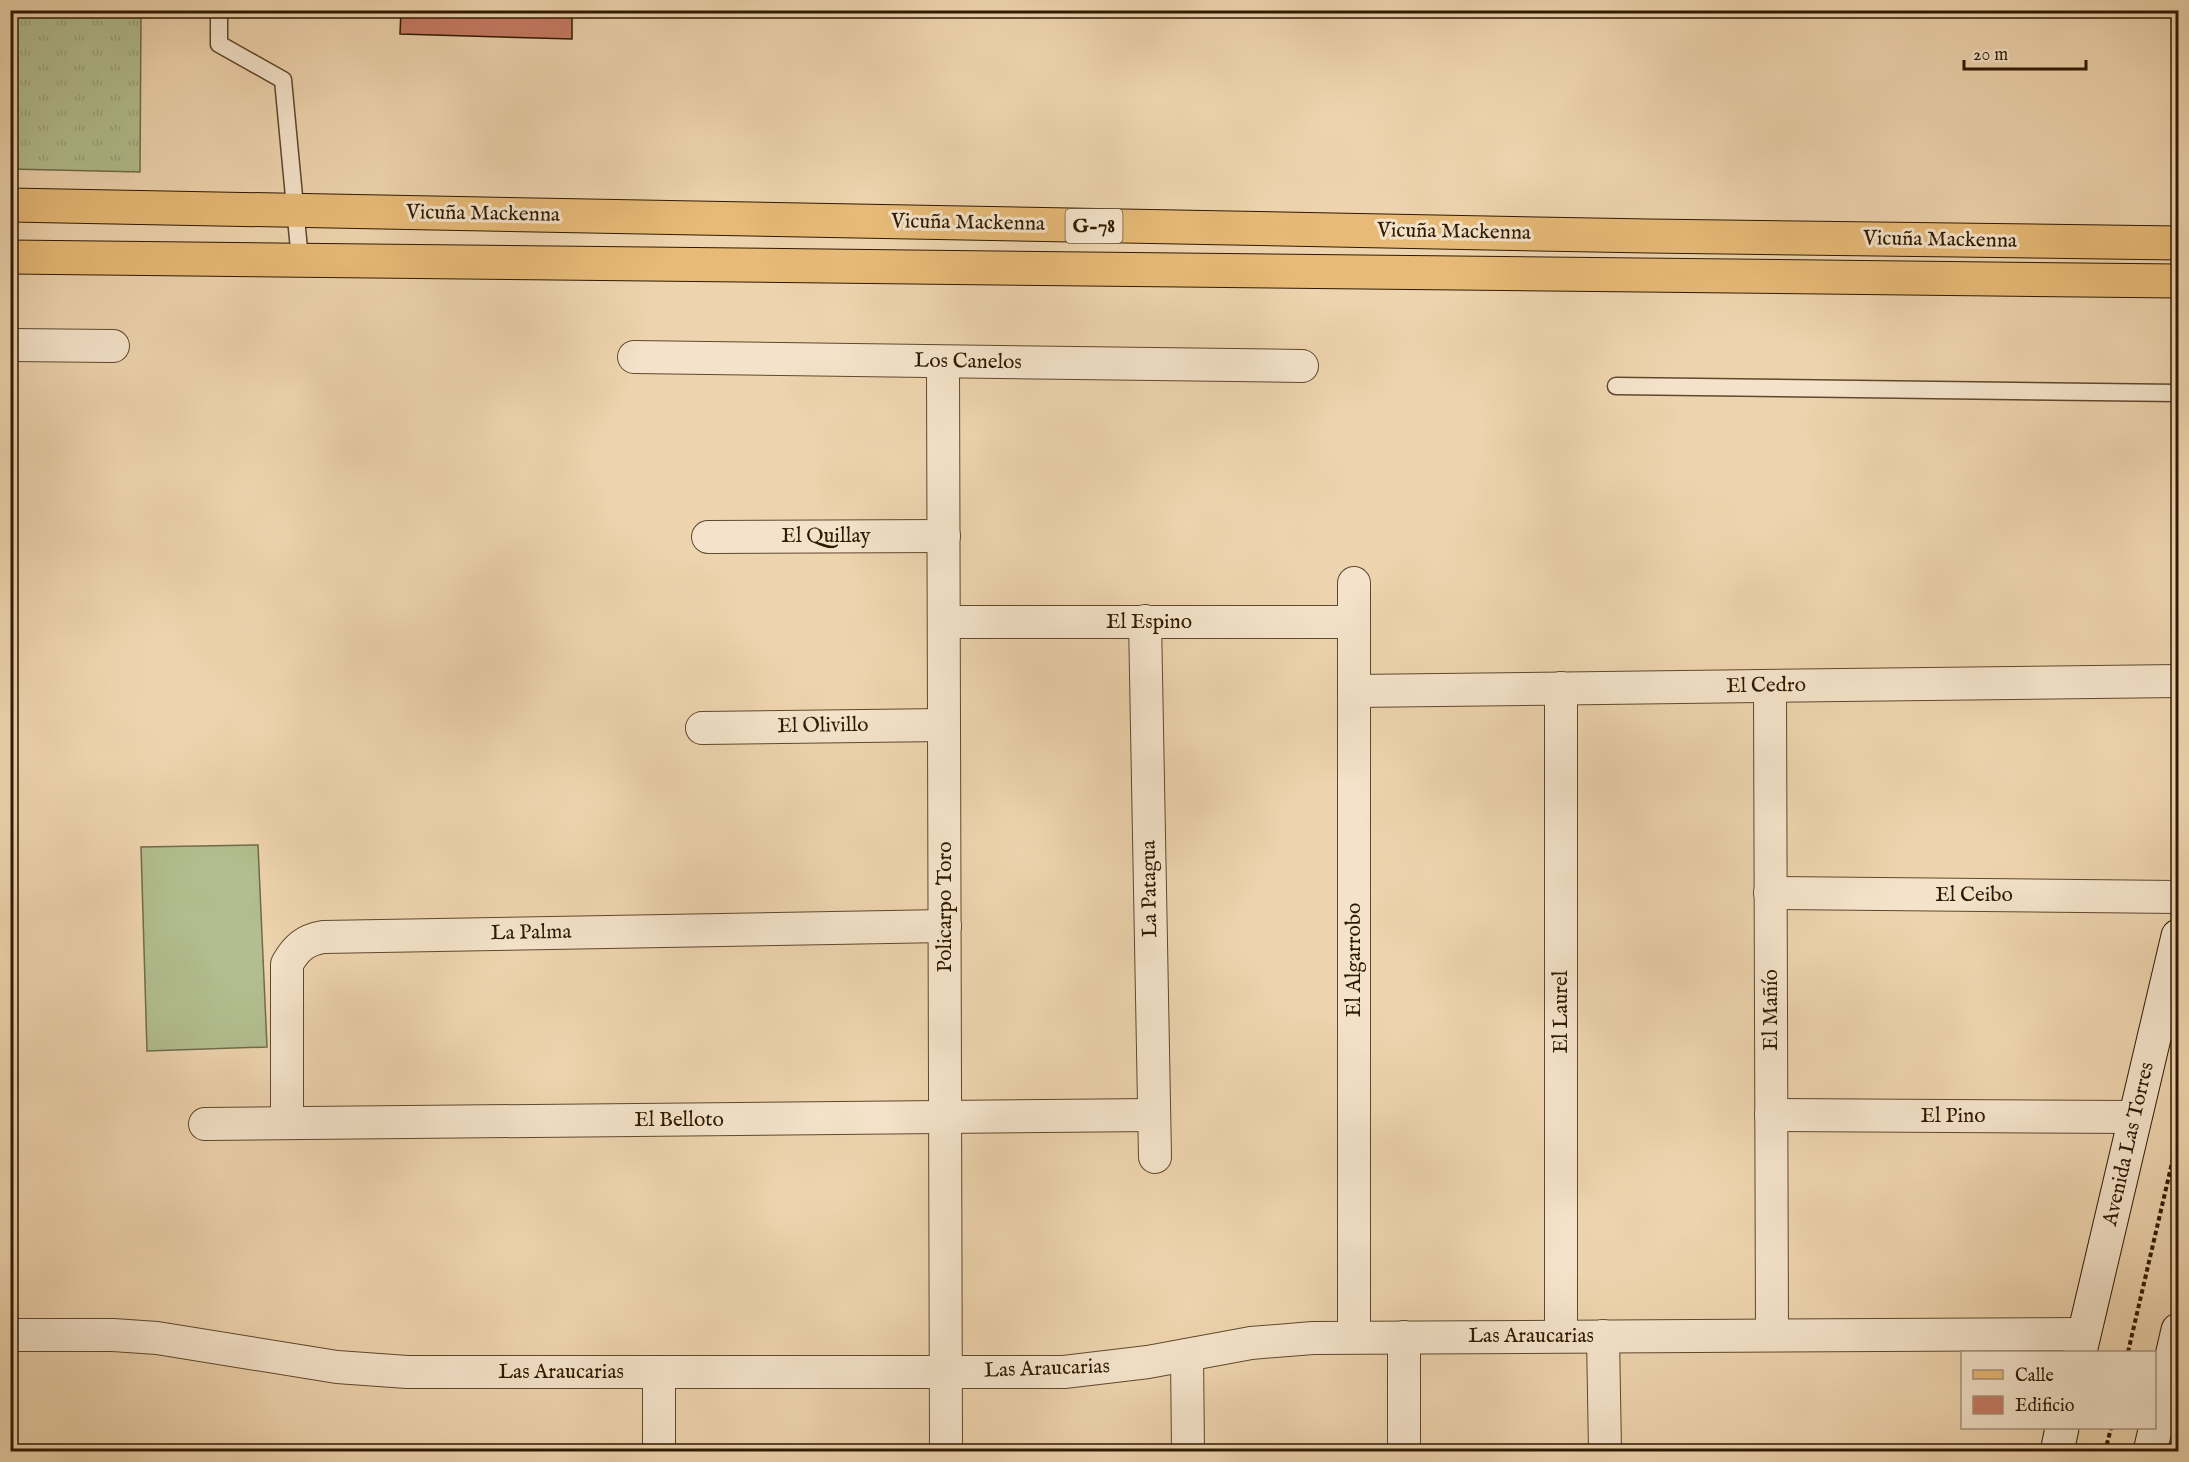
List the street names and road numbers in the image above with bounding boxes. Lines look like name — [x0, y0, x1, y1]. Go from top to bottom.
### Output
street label: Vicuña Mackenna — [405, 199, 561, 229]
street label: Vicuña Mackenna — [890, 208, 1046, 238]
road number: G-78 — [1066, 209, 1122, 243]
street label: Vicuña Mackenna — [1376, 217, 1532, 247]
street label: Vicuña Mackenna — [1862, 225, 2018, 255]
street label: Los Canelos — [914, 348, 1022, 376]
street label: El Quillay — [781, 523, 871, 550]
street label: El Espino — [1106, 609, 1192, 636]
street label: El Cedro — [1726, 672, 1806, 700]
street label: El Olivillo — [777, 712, 869, 740]
street label: La Patagua — [1136, 839, 1164, 938]
street label: Policarpo Toro — [932, 841, 959, 973]
street label: El Ceibo — [1935, 882, 2013, 909]
street label: El Algarrobo — [1341, 903, 1368, 1017]
street label: La Palma — [490, 919, 573, 947]
street label: El Mañío — [1758, 969, 1785, 1051]
street label: El Laurel — [1548, 970, 1575, 1053]
street label: Avenida Las Torres — [2097, 1059, 2161, 1230]
street label: El Pino — [1920, 1103, 1986, 1130]
street label: El Belloto — [634, 1107, 724, 1134]
street label: Las Araucarias — [1468, 1323, 1594, 1350]
street label: Las Araucarias — [984, 1353, 1110, 1385]
street label: Las Araucarias — [498, 1359, 624, 1386]

